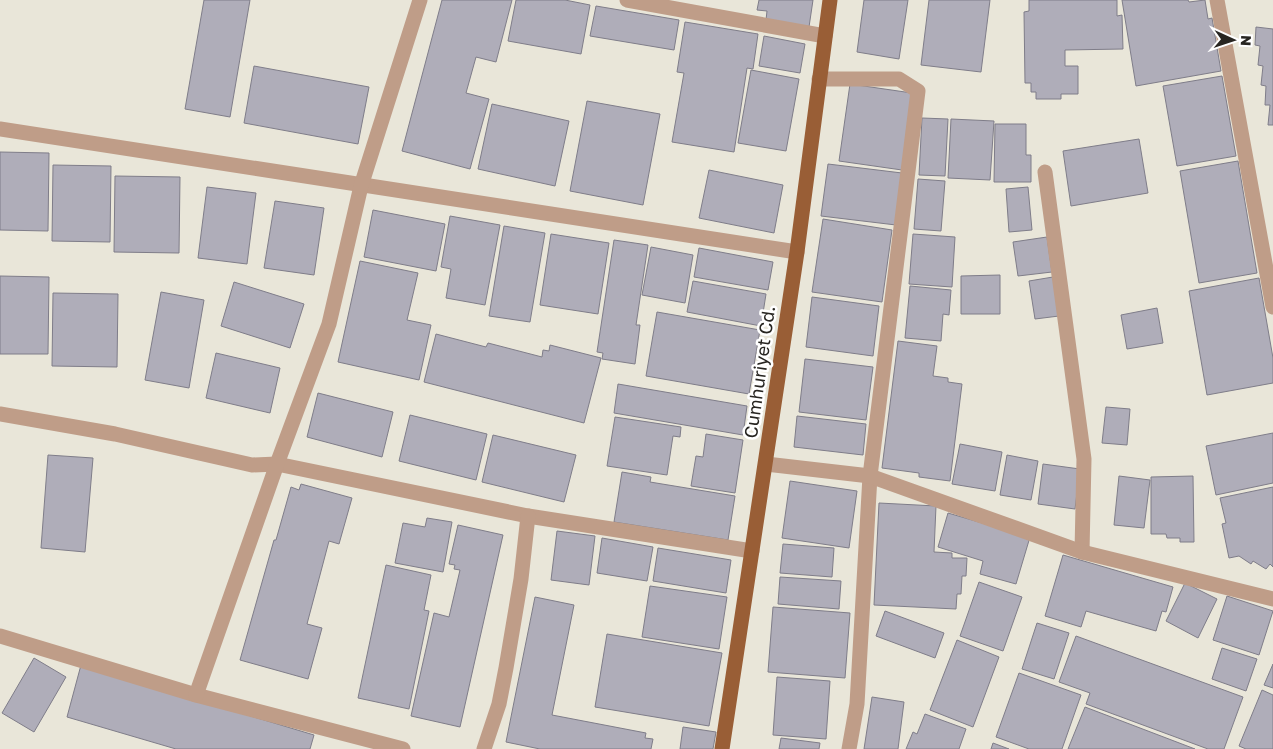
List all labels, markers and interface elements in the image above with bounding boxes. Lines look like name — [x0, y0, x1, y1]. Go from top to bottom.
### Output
north arrow — [1208, 15, 1258, 65]
text: N — [1238, 35, 1255, 46]
street label: Cumhuriyet Cd. — [739, 304, 779, 439]

